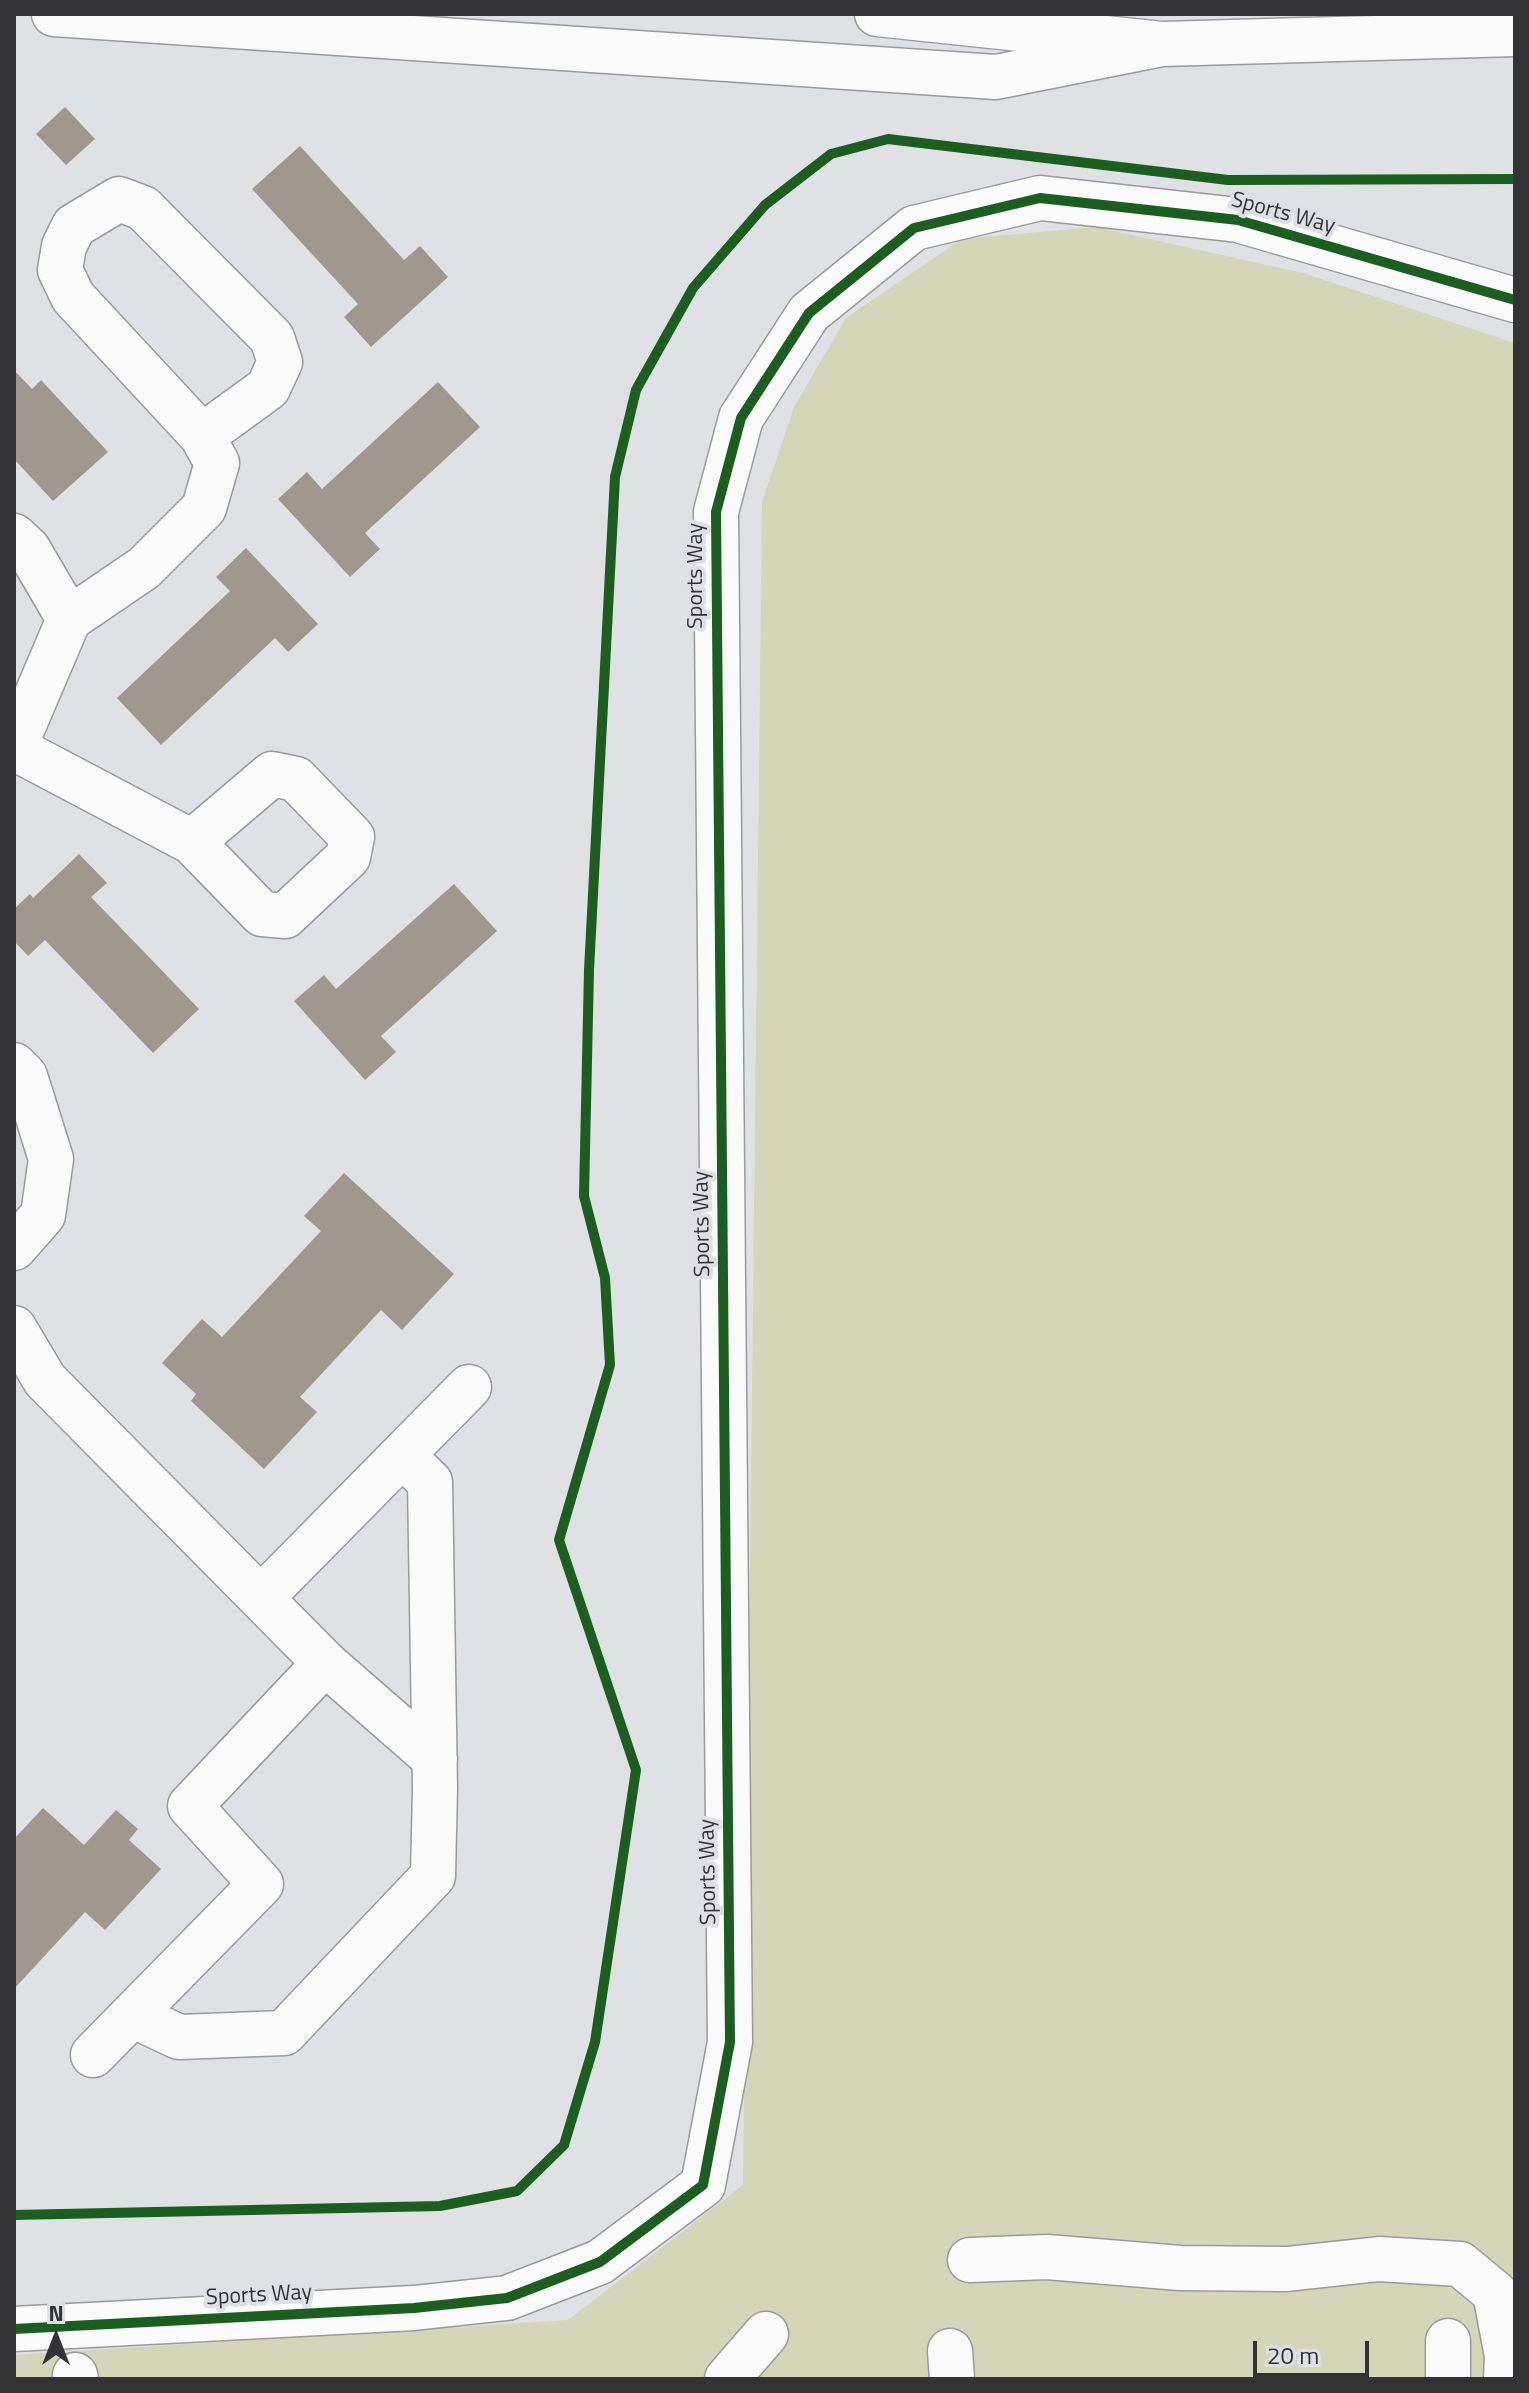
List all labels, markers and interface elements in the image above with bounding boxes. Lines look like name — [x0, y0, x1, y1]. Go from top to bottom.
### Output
street label: Sports Way — [1228, 188, 1338, 240]
street label: Sports Way — [684, 523, 710, 629]
street label: Sports Way — [689, 1171, 717, 1277]
street label: Sports Way — [695, 1819, 723, 1925]
street label: Sports Way — [205, 2280, 313, 2312]
text: N — [48, 2296, 64, 2330]
north arrow — [16, 2297, 96, 2377]
scale bar — [1257, 2325, 1373, 2375]
text: 20 m — [1267, 2337, 1319, 2373]

